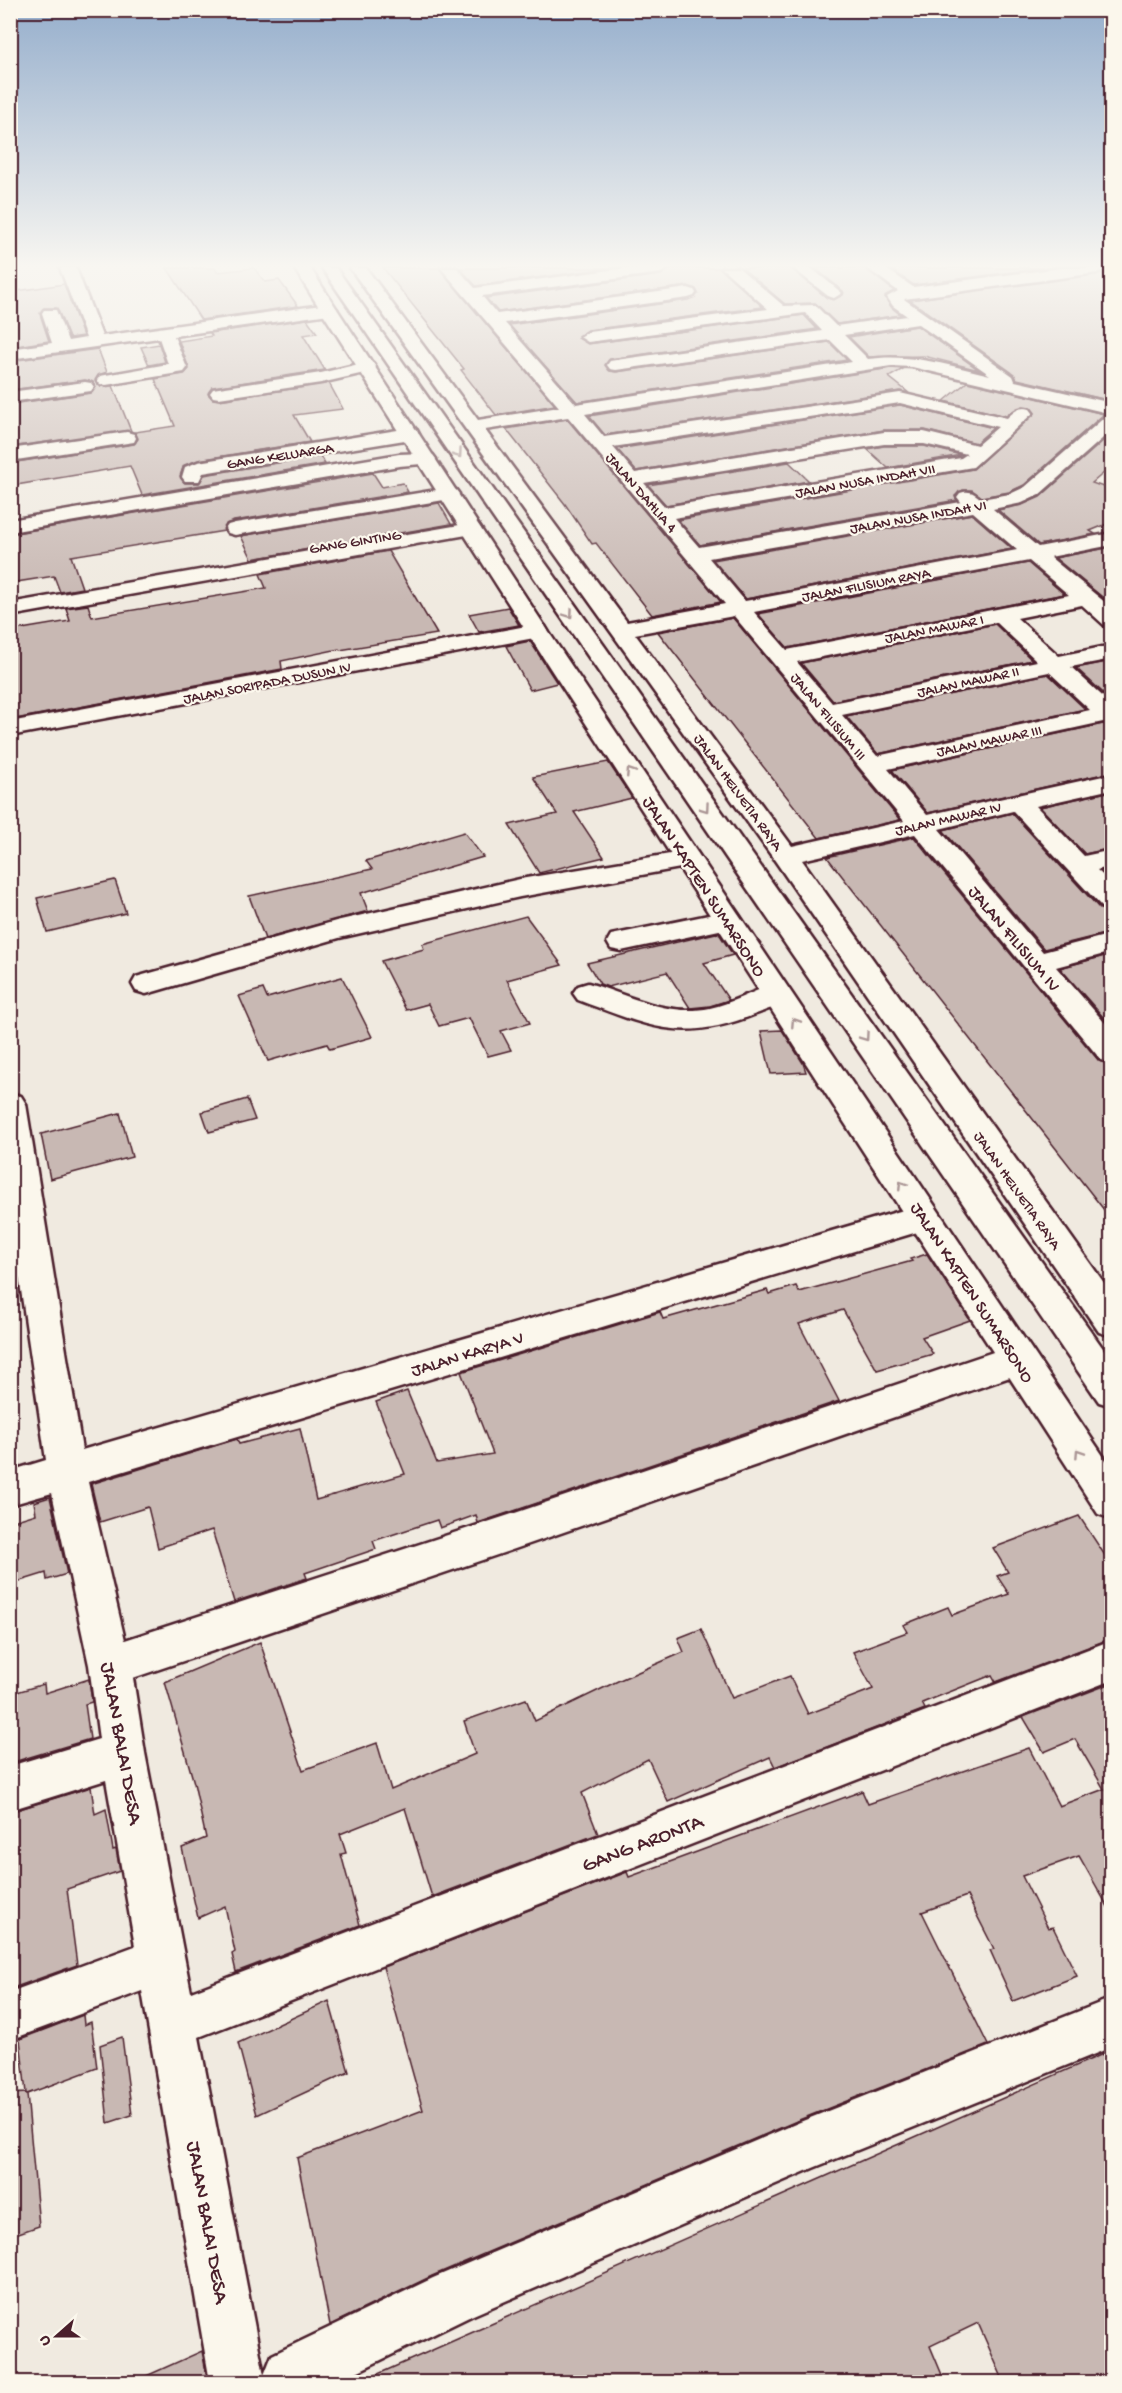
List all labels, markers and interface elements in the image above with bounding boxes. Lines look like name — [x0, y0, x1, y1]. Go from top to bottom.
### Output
street label: GANG KELUARGA — [226, 439, 336, 474]
one-way arrow — [451, 447, 462, 458]
street label: JALAN DAHLIA 4 — [601, 450, 680, 537]
street label: JALAN NUSA INDAH VII — [794, 461, 937, 503]
street label: JALAN NUSA INDAH VI — [849, 497, 988, 539]
street label: GANG GINTING — [308, 527, 403, 559]
street label: JALAN FILISIUM RAYA — [801, 564, 933, 607]
one-way arrow — [562, 607, 573, 618]
street label: JALAN MAWAR I — [883, 612, 985, 648]
street label: JALAN SORIPADA DUSUN IV — [182, 659, 353, 709]
street label: JALAN MAWAR II — [916, 663, 1021, 703]
street label: JALAN FILISIUM III — [786, 670, 869, 765]
street label: JALAN MAWAR III — [935, 722, 1044, 762]
street label: JALAN HELVETIA RAYA — [689, 731, 786, 856]
one-way arrow — [626, 767, 637, 778]
street label: JALAN KAPTEN SUMARSONO — [637, 793, 769, 982]
street label: JALAN MAWAR IV — [893, 799, 1003, 841]
one-way arrow — [698, 801, 709, 812]
street label: JALAN FILISIUM IV — [963, 882, 1064, 997]
one-way arrow — [791, 1018, 802, 1029]
one-way arrow — [858, 1030, 869, 1041]
street label: JALAN HELVETIA RAYA — [969, 1129, 1065, 1255]
one-way arrow — [898, 1181, 910, 1191]
street label: JALAN KAPTEN SUMARSONO — [905, 1199, 1037, 1388]
street label: JALAN KARYA V — [409, 1328, 527, 1382]
one-way arrow — [1075, 1449, 1086, 1460]
street label: JALAN BALAI DESA — [93, 1660, 146, 1828]
street label: GANG ARONTA — [579, 1810, 709, 1880]
street label: JALAN BALAI DESA — [179, 2139, 232, 2307]
north arrow — [27, 2306, 87, 2366]
text: U — [35, 2332, 57, 2348]

